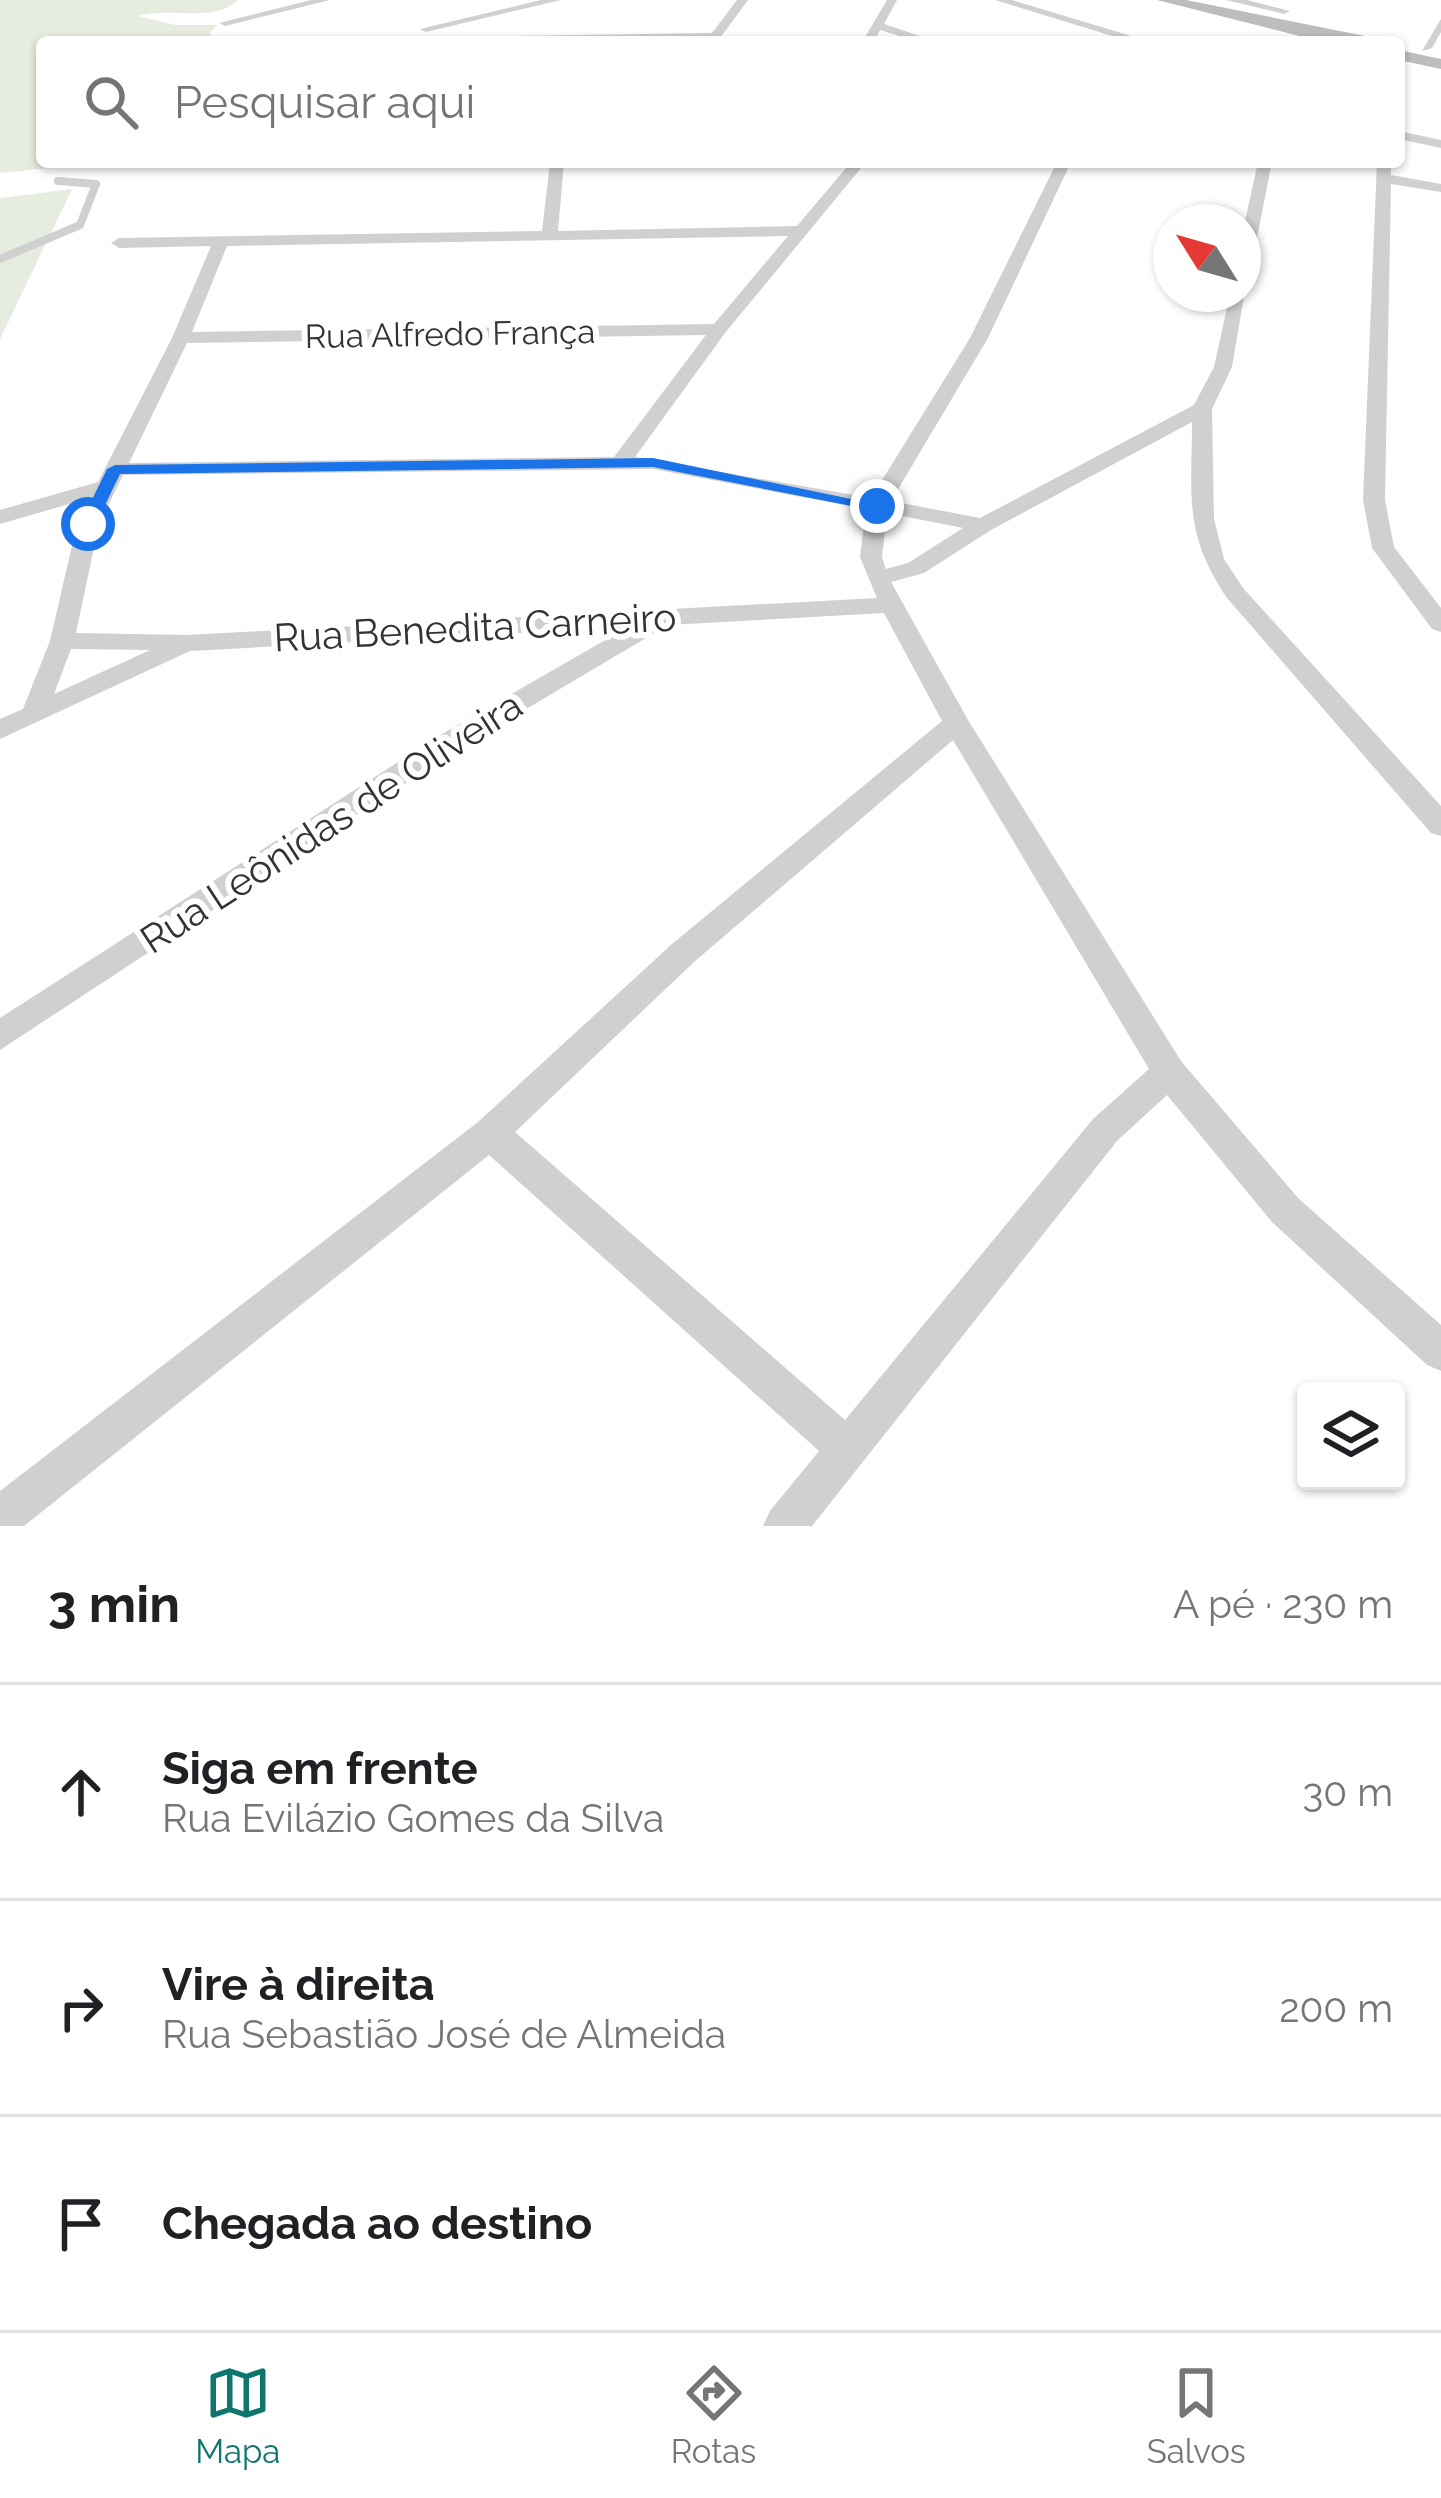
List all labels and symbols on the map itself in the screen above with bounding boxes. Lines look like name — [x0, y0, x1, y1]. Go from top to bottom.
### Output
north arrow — [1153, 204, 1261, 312]
street label: Rua Alfredo França — [304, 312, 596, 356]
route end — [850, 479, 904, 533]
route start — [61, 497, 115, 551]
street label: Rua Benedita Carneiro — [272, 593, 678, 661]
street label: Rua Leônidas de Oliveira — [132, 681, 530, 963]

